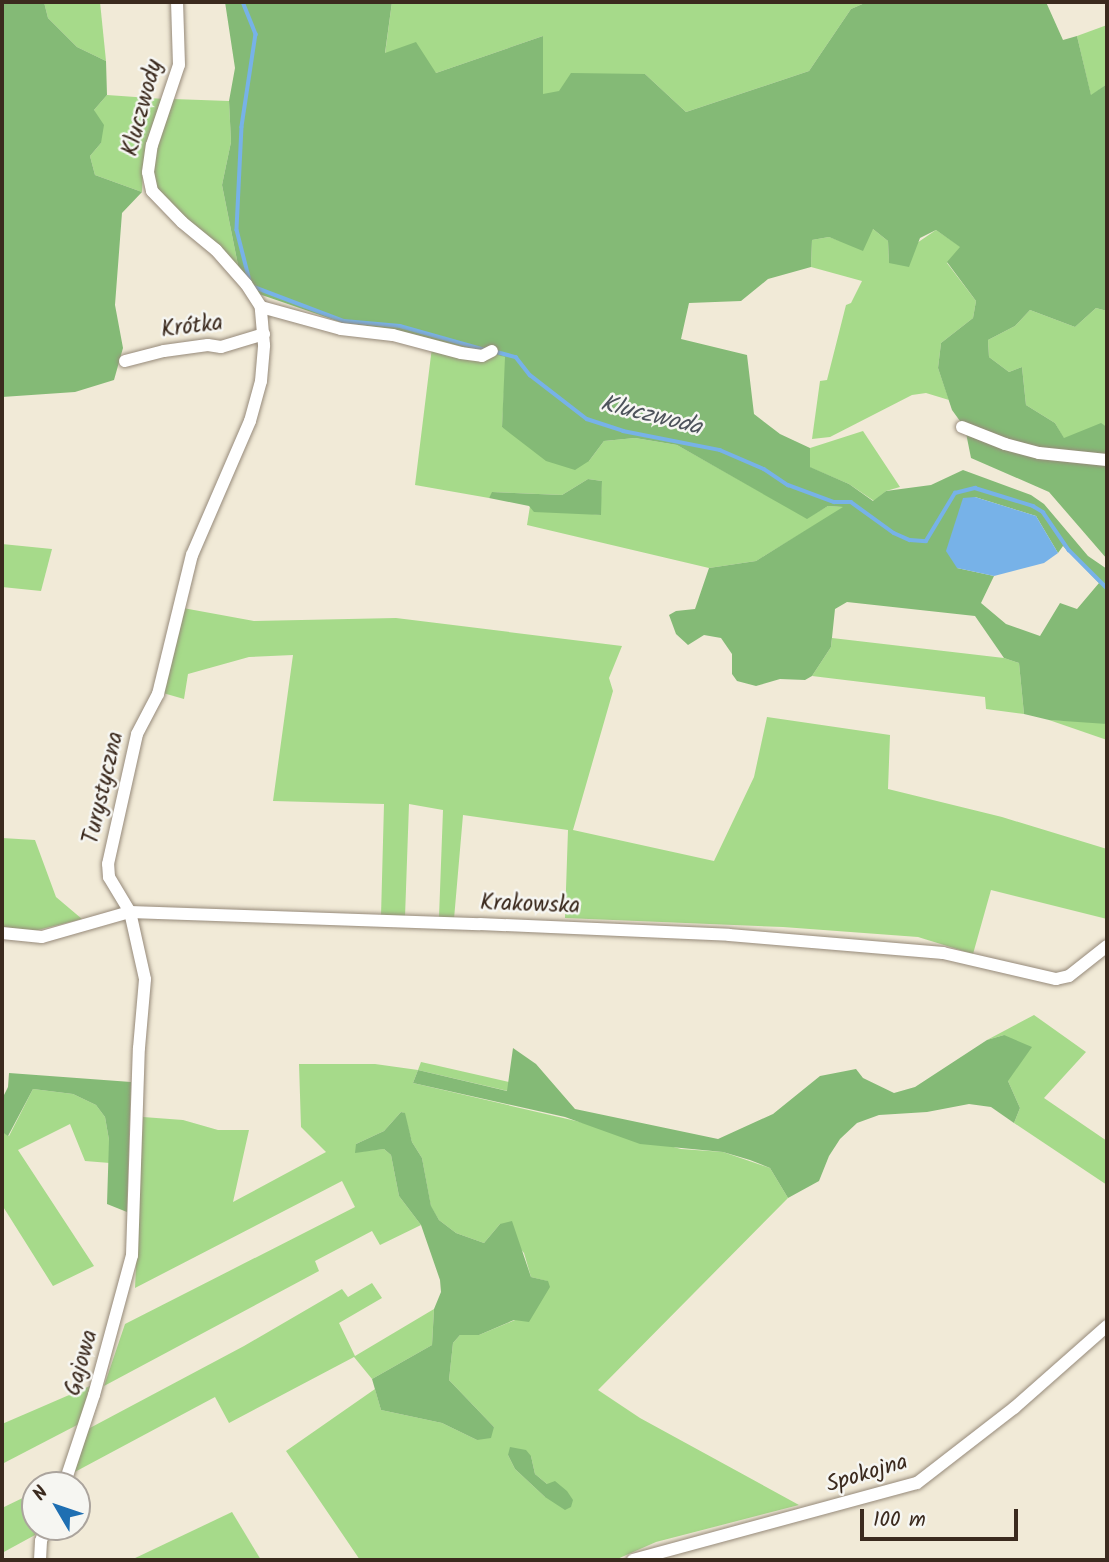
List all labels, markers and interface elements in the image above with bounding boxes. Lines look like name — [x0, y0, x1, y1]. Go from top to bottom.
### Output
street label: Kluczwody — [117, 57, 169, 159]
street label: Krótka — [160, 310, 224, 344]
water label: Kluczwoda — [597, 390, 705, 442]
street label: Turystyczna — [78, 729, 130, 847]
street label: Krakowska — [480, 889, 580, 921]
street label: Gajowa — [59, 1327, 105, 1399]
street label: Spokojna — [823, 1449, 911, 1499]
north arrow — [21, 1471, 91, 1541]
text: N — [26, 1480, 57, 1508]
scale bar — [864, 1496, 1021, 1540]
text: 100 m — [873, 1504, 926, 1537]

